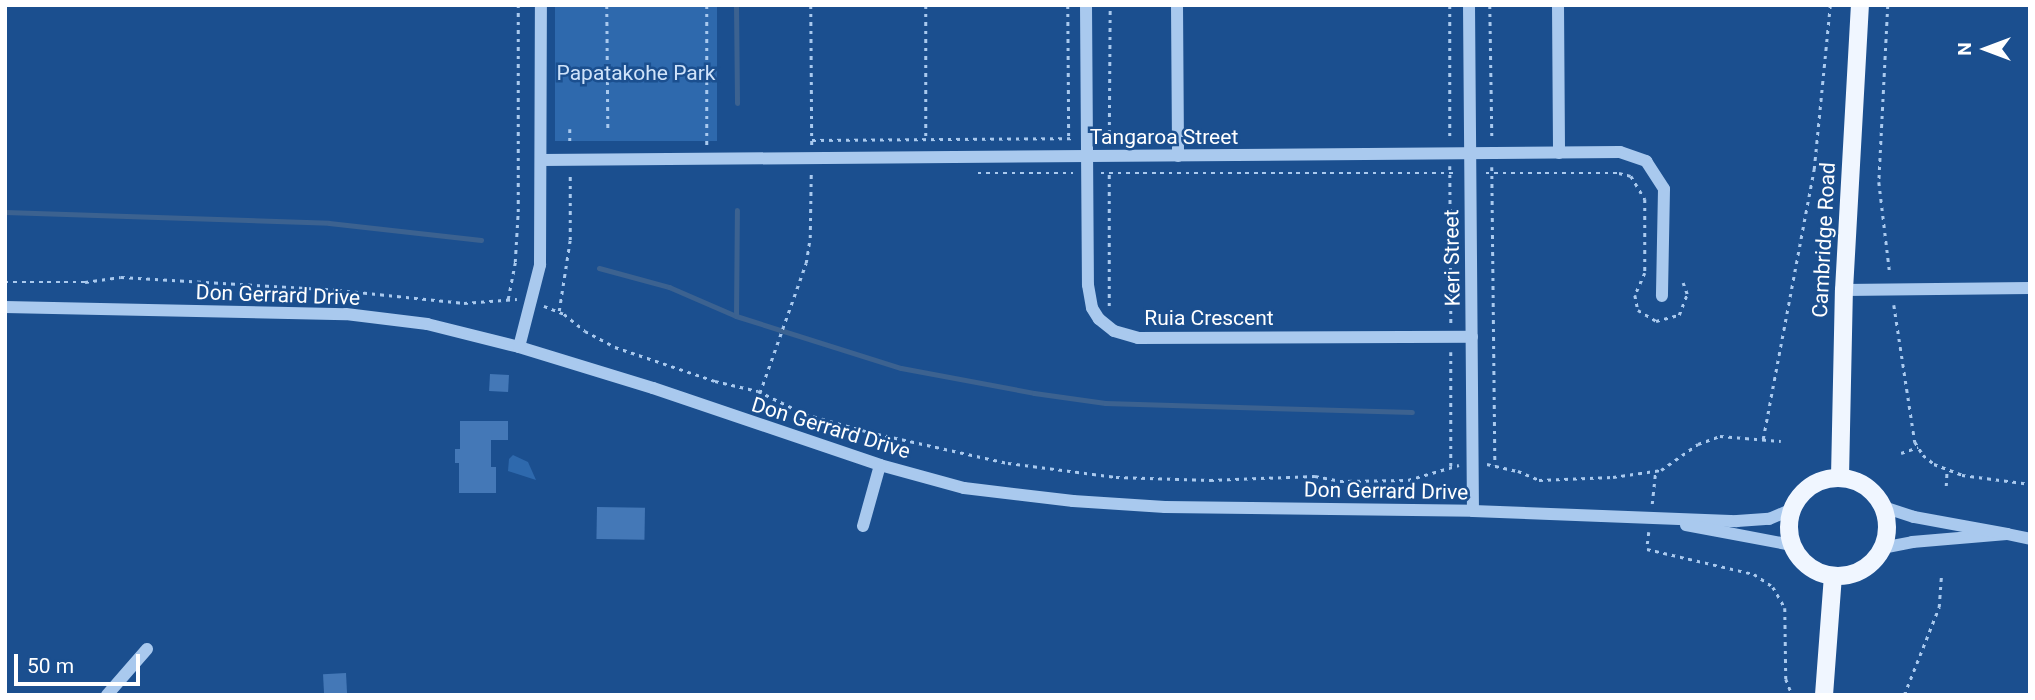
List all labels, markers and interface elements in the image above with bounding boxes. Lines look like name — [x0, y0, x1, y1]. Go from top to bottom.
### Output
north arrow — [1951, 14, 2021, 84]
text: N — [1953, 42, 1976, 56]
park label: Papatakohe Park — [557, 60, 715, 86]
street label: Tangaroa Street — [1090, 124, 1238, 150]
street label: Cambridge Road — [1807, 162, 1841, 318]
street label: Keri Street — [1439, 209, 1465, 307]
street label: Don Gerrard Drive — [195, 280, 361, 310]
street label: Ruia Crescent — [1144, 305, 1274, 331]
street label: Don Gerrard Drive — [749, 392, 913, 464]
street label: Don Gerrard Drive — [1304, 477, 1468, 505]
scale bar — [18, 640, 144, 684]
text: 50 m — [27, 654, 74, 678]

